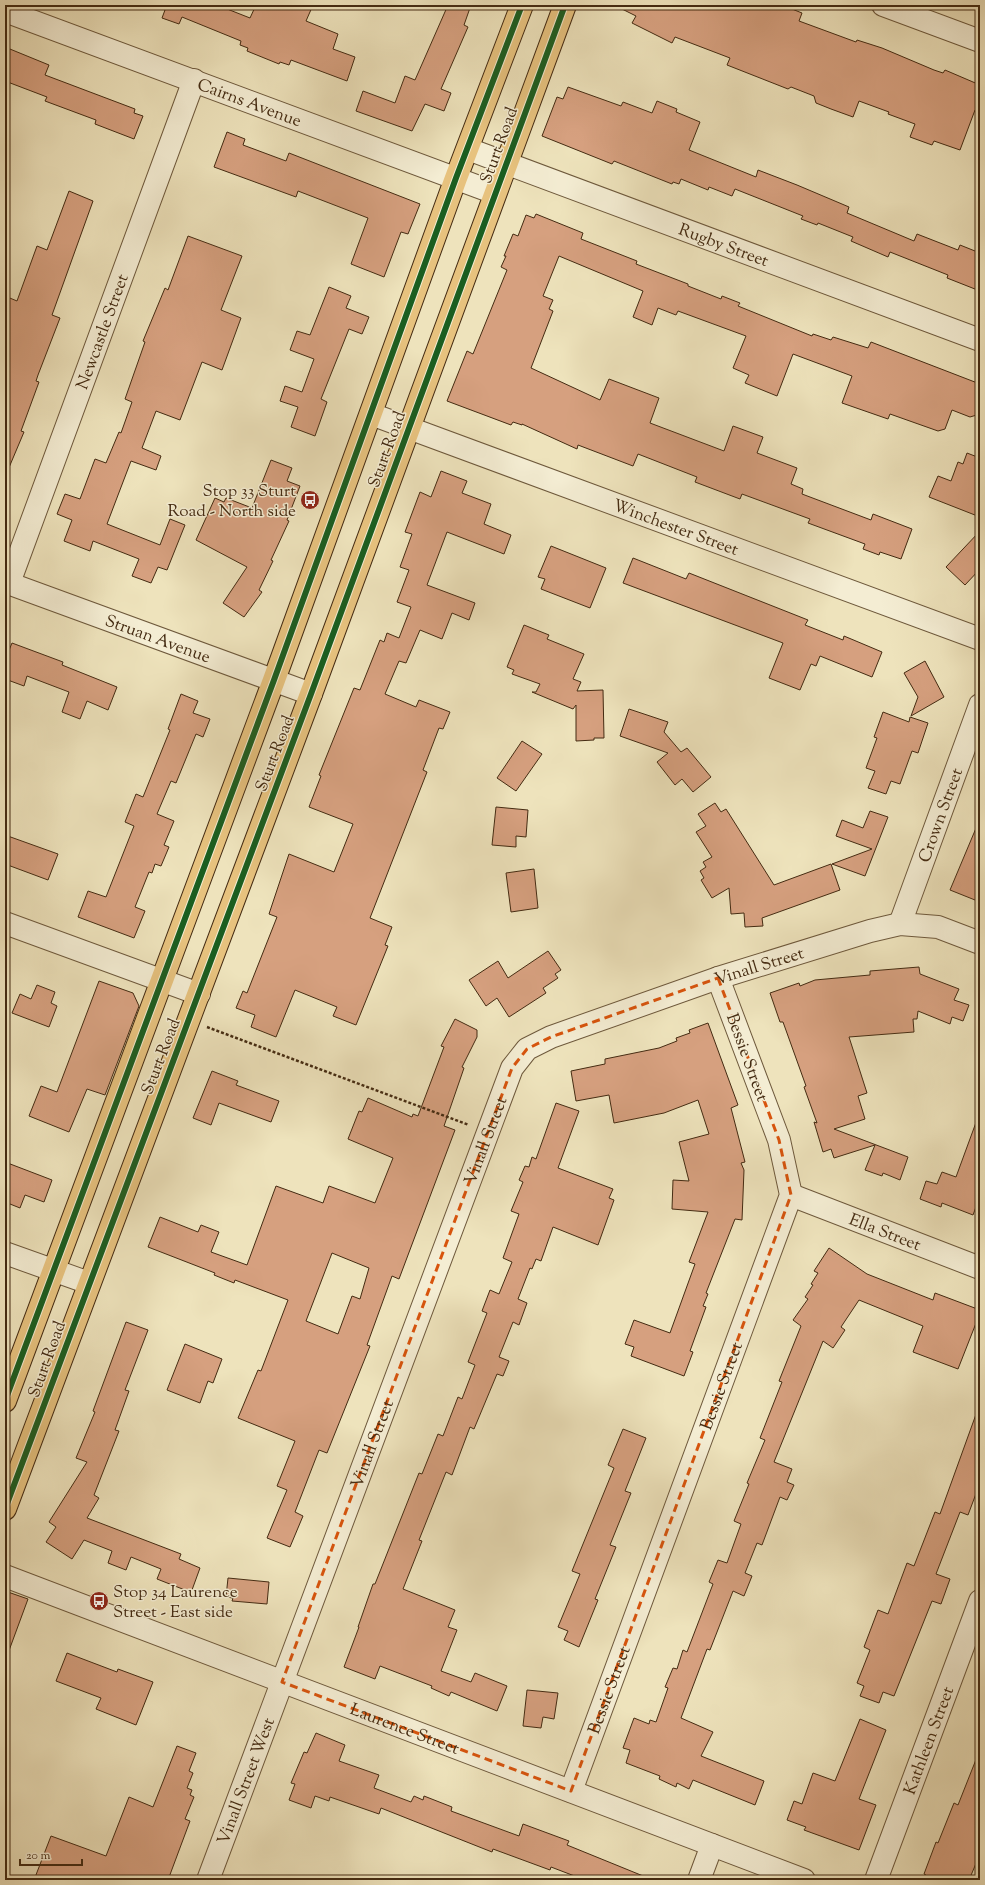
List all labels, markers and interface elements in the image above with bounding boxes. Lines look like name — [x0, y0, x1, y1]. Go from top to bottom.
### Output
street label: Cairns Avenue — [193, 73, 305, 134]
street label: Sturt Road — [475, 104, 525, 187]
street label: Rugby Street — [675, 219, 772, 274]
street label: Newcastle Street — [71, 271, 136, 393]
street label: Sturt Road — [363, 408, 413, 491]
place label: Stop 33 Sturt Road - North side — [168, 480, 296, 524]
bus stop icon: Stop 33 Sturt Road - North side — [299, 489, 321, 511]
street label: Winchester Street — [609, 494, 742, 563]
street label: Struan Avenue — [101, 610, 213, 670]
street label: Sturt Road — [250, 712, 302, 795]
street label: Crown Street — [913, 765, 970, 866]
street label: Vinall Street — [712, 942, 807, 992]
street label: Bessie Street — [719, 1010, 773, 1105]
street label: Sturt Road — [136, 1015, 188, 1098]
street label: Vinall Street — [459, 1093, 514, 1188]
street label: Ella Street — [845, 1209, 924, 1258]
street label: Sturt Road — [23, 1318, 73, 1401]
street label: Bessie Street — [695, 1339, 750, 1434]
street label: Vinall Street — [346, 1397, 401, 1492]
place label: Stop 34 Laurence Street - East side — [113, 1581, 238, 1625]
bus stop icon: Stop 34 Laurence Street - East side — [88, 1590, 110, 1612]
street label: Bessie Street — [583, 1643, 638, 1738]
street label: Kathleen Street — [899, 1683, 961, 1799]
street label: Laurence Street — [346, 1698, 463, 1762]
street label: Vinall Street West — [212, 1714, 282, 1848]
scale bar — [20, 1841, 82, 1867]
text: 20 m — [26, 1847, 51, 1865]

